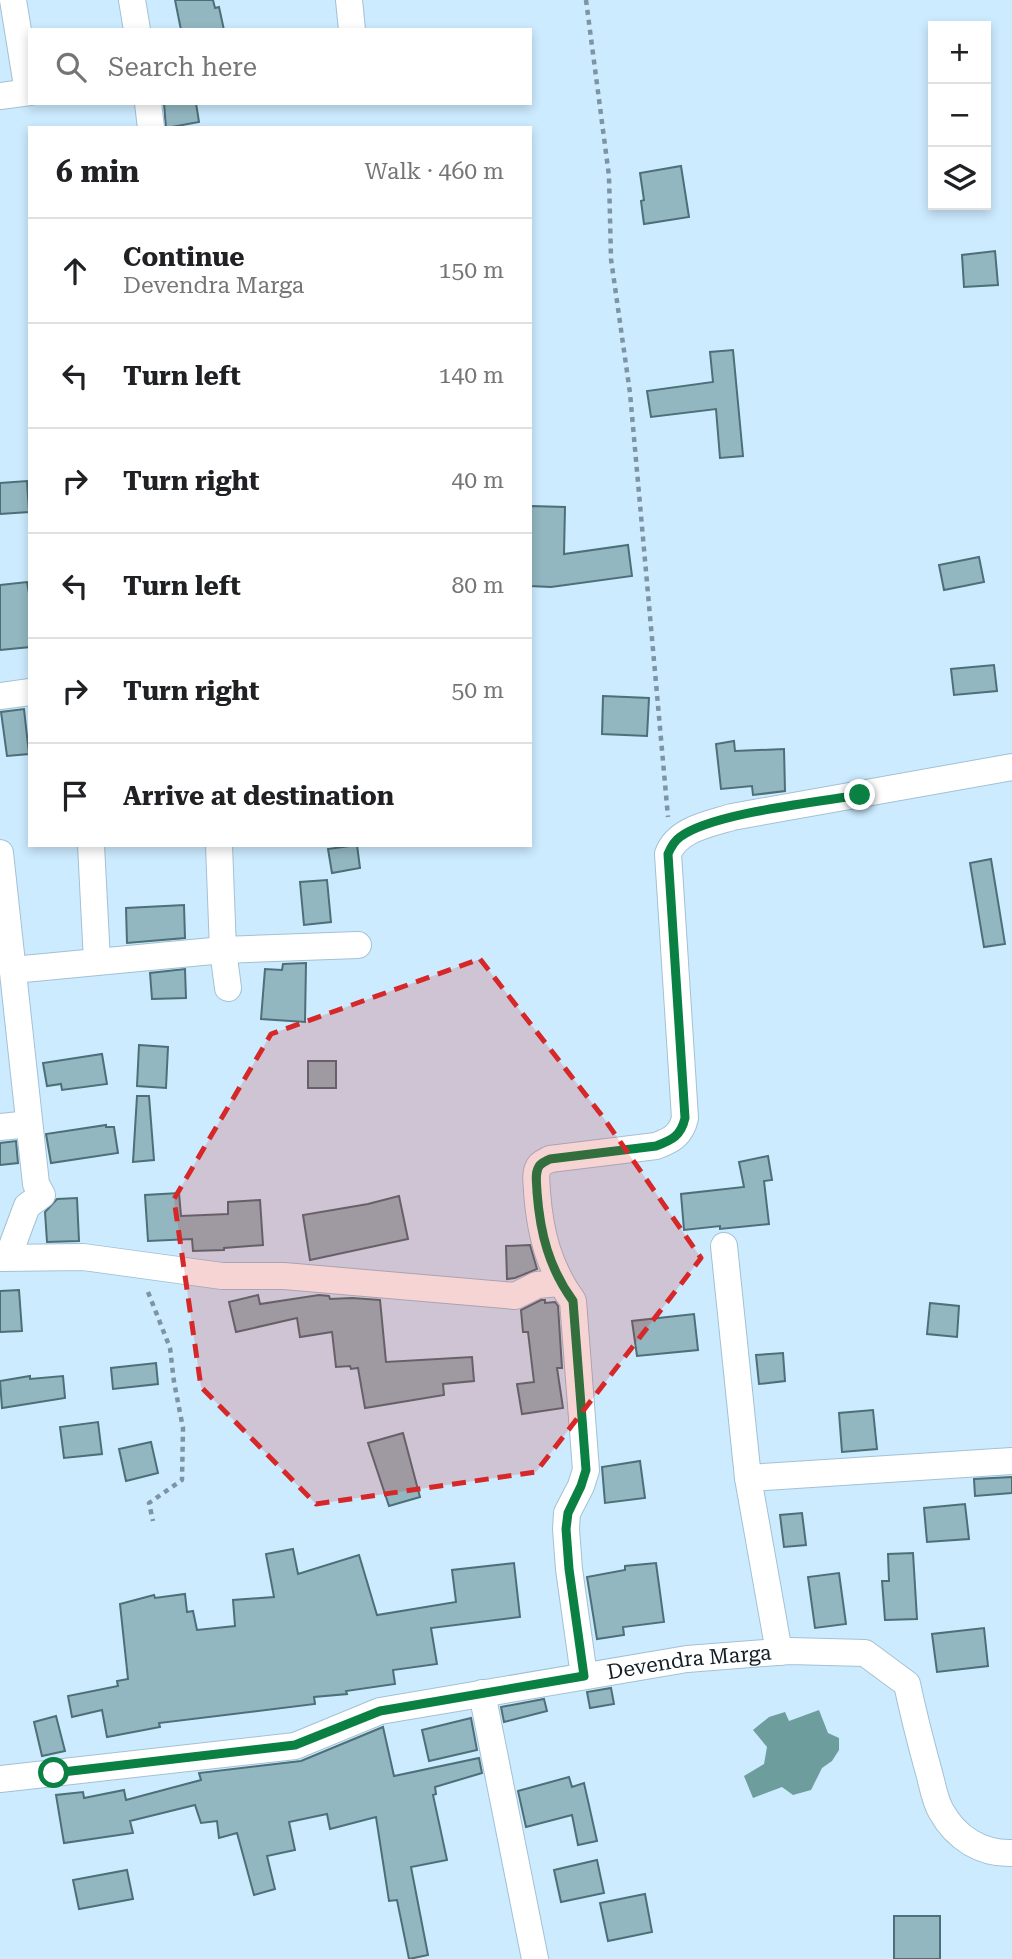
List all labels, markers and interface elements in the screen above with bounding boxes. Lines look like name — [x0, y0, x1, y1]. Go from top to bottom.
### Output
map controls — [928, 21, 991, 210]
button: + — [928, 21, 991, 84]
search box — [28, 28, 532, 105]
icon: search — [52, 48, 90, 86]
text: Search here — [108, 52, 257, 82]
button: − — [928, 84, 991, 147]
button: layers — [928, 147, 991, 210]
text: 6 min — [56, 154, 139, 189]
text: Walk · 460 m — [365, 158, 504, 185]
text: Continue — [123, 242, 245, 272]
icon: ahead — [56, 252, 94, 290]
text: 150 m — [439, 257, 504, 284]
text: Devendra Marga — [123, 272, 304, 299]
icon: left — [56, 357, 94, 395]
text: Turn left — [123, 361, 241, 391]
text: 140 m — [439, 362, 504, 389]
icon: right — [56, 462, 94, 500]
text: Turn right — [123, 466, 259, 496]
text: 40 m — [451, 467, 504, 494]
icon: left — [56, 567, 94, 605]
text: Turn left — [123, 571, 241, 601]
text: 80 m — [451, 572, 504, 599]
icon: right — [56, 672, 94, 710]
text: Turn right — [123, 676, 259, 706]
text: 50 m — [451, 677, 504, 704]
icon: arrive — [56, 777, 94, 815]
route end — [844, 779, 875, 810]
text: Arrive at destination — [123, 781, 394, 811]
street label: Devendra Marga — [605, 1640, 773, 1684]
route start — [38, 1757, 69, 1788]

